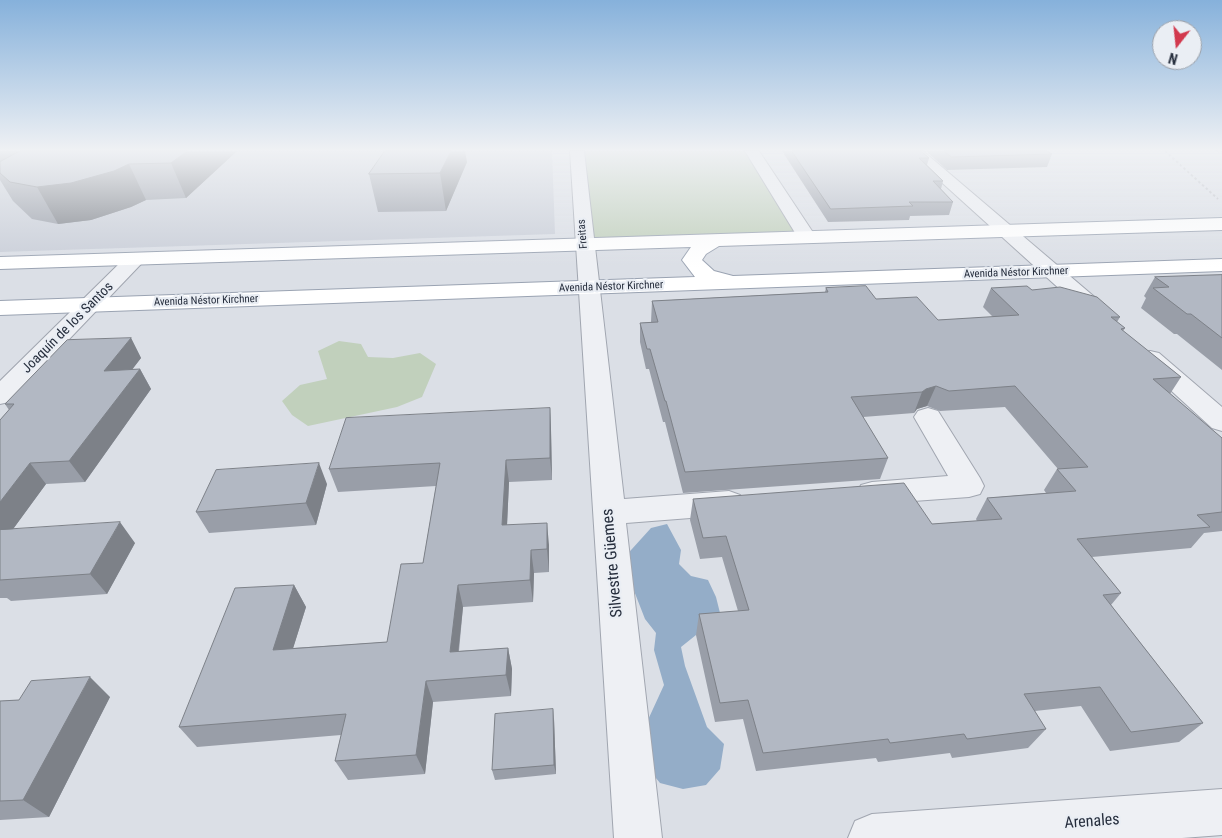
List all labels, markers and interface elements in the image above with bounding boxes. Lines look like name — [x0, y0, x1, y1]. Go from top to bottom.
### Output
north arrow — [1152, 20, 1202, 70]
text: N — [1167, 50, 1179, 67]
street label: Freitas — [575, 219, 591, 249]
street label: Avenida Néstor Kirchner — [964, 265, 1068, 281]
street label: Joaquín de los Santos — [19, 279, 117, 377]
street label: Avenida Néstor Kirchner — [559, 279, 663, 295]
street label: Avenida Néstor Kirchner — [154, 293, 258, 309]
street label: Silvestre Güemes — [599, 508, 627, 618]
street label: Arenales — [1064, 810, 1120, 834]

